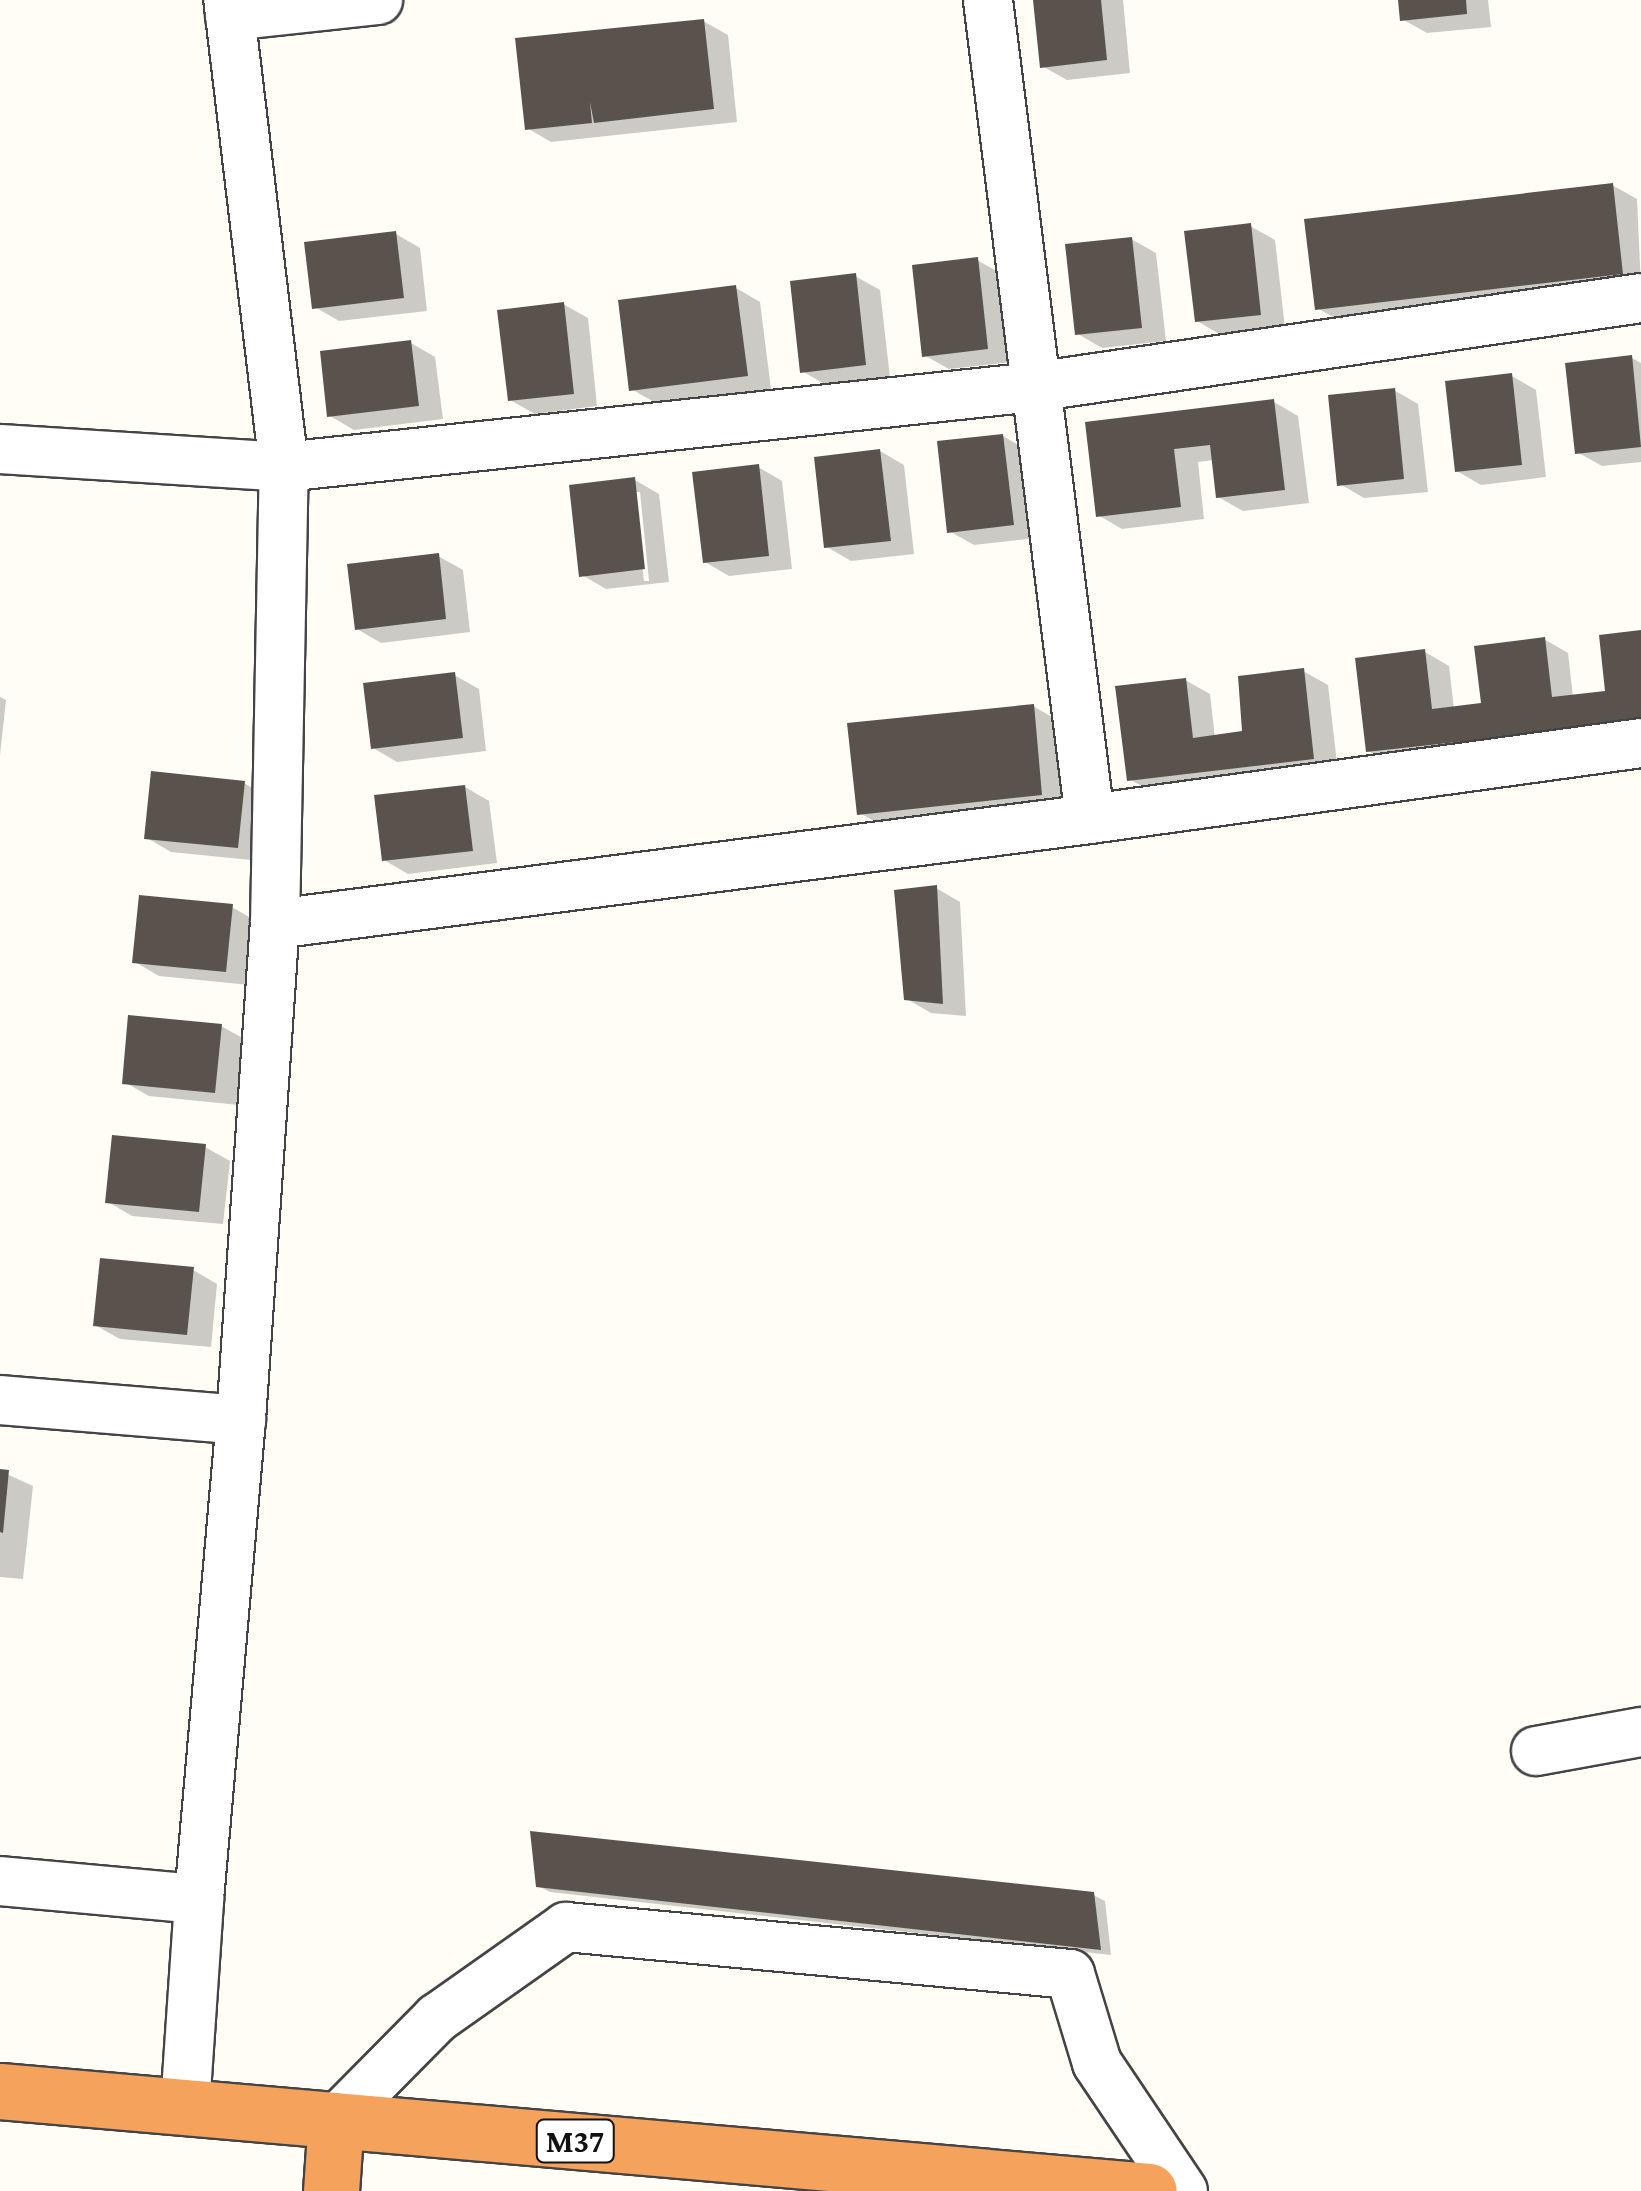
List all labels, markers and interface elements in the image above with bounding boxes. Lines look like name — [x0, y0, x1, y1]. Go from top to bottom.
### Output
road number: M37 — [535, 2114, 615, 2168]

